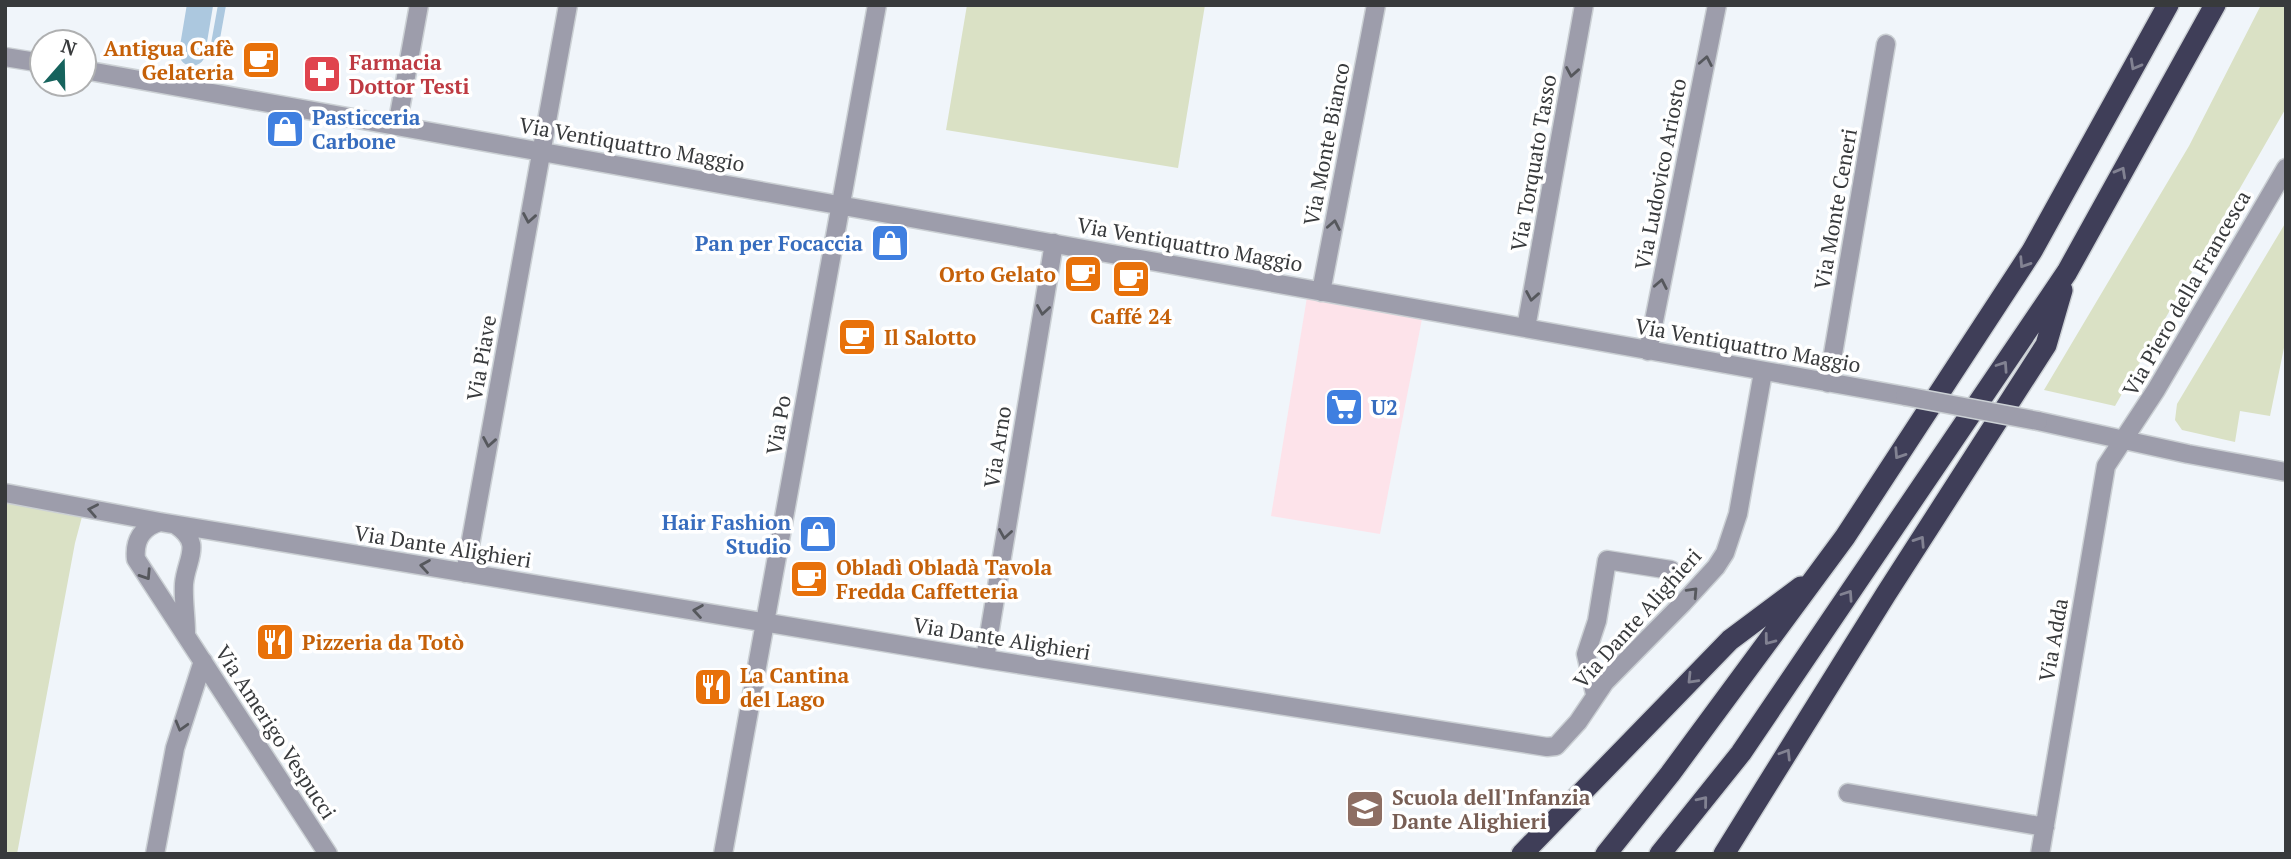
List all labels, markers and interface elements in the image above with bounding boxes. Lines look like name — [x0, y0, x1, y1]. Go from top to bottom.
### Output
north arrow — [28, 28, 98, 98]
text: N — [58, 32, 81, 61]
place label: Antigua Cafè Gelateria — [103, 34, 234, 86]
cafe icon: Antigua Cafè Gelateria — [240, 39, 282, 81]
place label: Farmacia Dottor Testi — [349, 48, 470, 100]
pharmacy icon: Farmacia Dottor Testi — [301, 53, 343, 95]
one-way arrow — [1698, 55, 1713, 67]
one-way arrow — [2130, 58, 2143, 70]
street label: Via Monte Bianco — [1296, 60, 1356, 228]
one-way arrow — [1566, 66, 1581, 78]
street label: Via Torquato Tasso — [1504, 72, 1562, 254]
street label: Via Ludovico Ariosto — [1628, 76, 1692, 272]
place label: Pasticceria Carbone — [312, 103, 421, 155]
shop icon: Pasticceria Carbone — [264, 108, 306, 150]
street label: Via Ventiquattro Maggio — [517, 110, 747, 178]
street label: Via Monte Ceneri — [1807, 126, 1863, 292]
one-way arrow — [2113, 167, 2126, 179]
street label: Via Piero della Francesca — [2116, 185, 2257, 401]
street label: Via Ventiquattro Maggio — [1075, 210, 1305, 278]
one-way arrow — [522, 212, 537, 224]
one-way arrow — [1326, 219, 1341, 231]
shop icon: Pan per Focaccia — [869, 222, 911, 264]
place label: Pan per Focaccia — [695, 229, 863, 257]
cafe icon: Orto Gelato — [1062, 253, 1104, 295]
one-way arrow — [2019, 256, 2032, 269]
cafe icon: Caffé 24 — [1110, 258, 1152, 300]
place label: Orto Gelato — [939, 260, 1056, 288]
one-way arrow — [1653, 278, 1668, 290]
one-way arrow — [1525, 290, 1540, 302]
place label: Caffé 24 — [1090, 302, 1172, 330]
one-way arrow — [1036, 304, 1051, 316]
street label: Via Ventiquattro Maggio — [1633, 311, 1863, 379]
street label: Via Piave — [460, 313, 502, 403]
cafe icon: Il Salotto — [836, 316, 878, 358]
place label: Il Salotto — [884, 323, 976, 351]
one-way arrow — [1995, 361, 2007, 374]
supermarket icon: U2 — [1323, 386, 1365, 428]
street label: Via Po — [759, 393, 797, 457]
place label: U2 — [1371, 393, 1398, 421]
street label: Via Arno — [977, 404, 1017, 490]
one-way arrow — [482, 436, 497, 448]
one-way arrow — [1895, 446, 1907, 459]
one-way arrow — [87, 503, 99, 518]
place label: Hair Fashion Studio — [662, 508, 791, 560]
shop icon: Hair Fashion Studio — [797, 513, 839, 555]
street label: Via Dante Alighieri — [352, 518, 534, 574]
one-way arrow — [998, 529, 1013, 540]
one-way arrow — [1912, 535, 1925, 548]
street label: Via Dante Alighieri — [1567, 542, 1707, 694]
place label: Obladì Obladà Tavola Fredda Caffetteria — [836, 553, 1052, 605]
cafe icon: Obladì Obladà Tavola Fredda Caffetteria — [788, 558, 830, 600]
one-way arrow — [419, 559, 431, 574]
one-way arrow — [138, 567, 150, 580]
one-way arrow — [1685, 587, 1698, 600]
one-way arrow — [1840, 590, 1852, 603]
street label: Via Adda — [2032, 596, 2074, 684]
one-way arrow — [692, 604, 704, 619]
street label: Via Dante Alighieri — [911, 610, 1093, 666]
restaurant icon: Pizzeria da Totò — [254, 621, 296, 663]
place label: Pizzeria da Totò — [302, 628, 464, 656]
one-way arrow — [1765, 633, 1777, 645]
street label: Via Amerigo Vespucci — [209, 640, 343, 824]
place label: La Cantina del Lago — [740, 661, 849, 713]
restaurant icon: La Cantina del Lago — [692, 666, 734, 708]
one-way arrow — [1687, 671, 1700, 684]
one-way arrow — [175, 719, 190, 731]
one-way arrow — [1778, 749, 1791, 762]
place label: Scuola dell'Infanzia Dante Alighieri — [1392, 783, 1591, 835]
school or university icon: Scuola dell'Infanzia Dante Alighieri — [1344, 788, 1386, 830]
one-way arrow — [1694, 796, 1707, 808]

